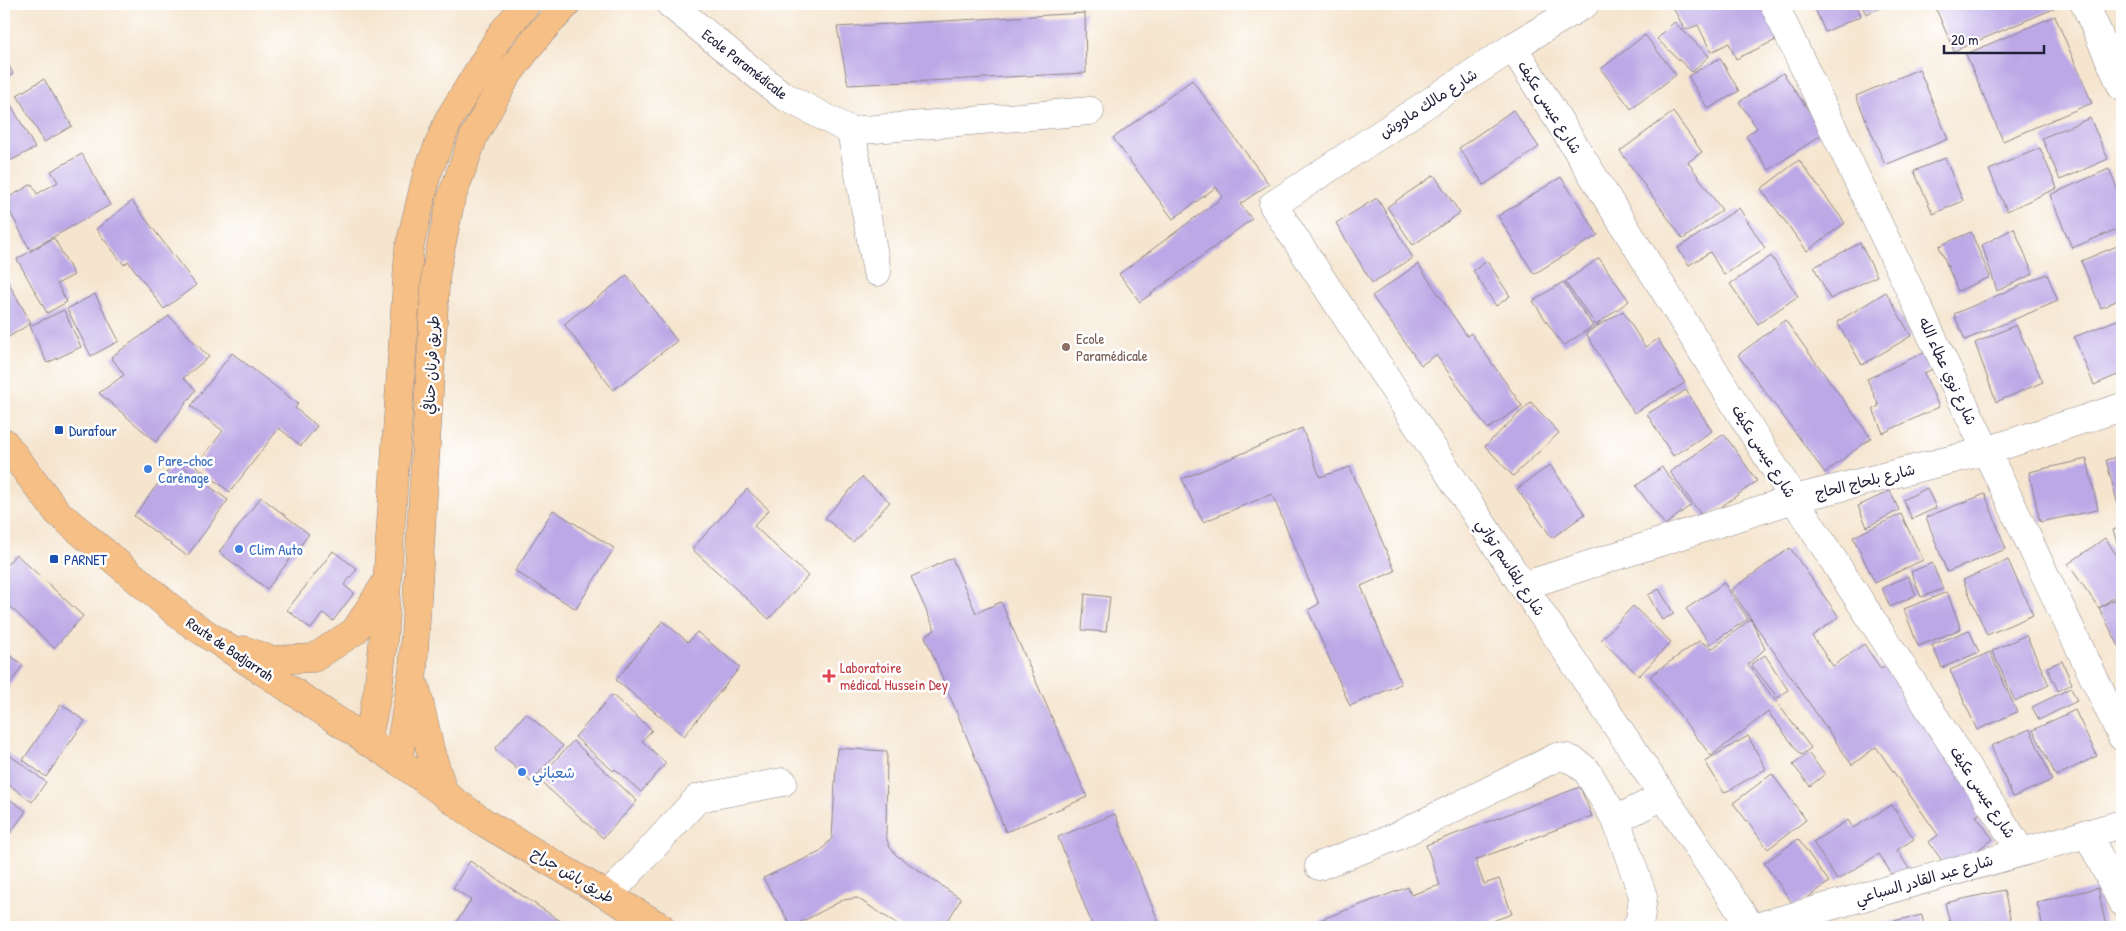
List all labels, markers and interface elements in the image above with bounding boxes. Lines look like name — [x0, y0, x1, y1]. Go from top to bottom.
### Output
scale bar — [1944, 22, 2044, 54]
street label: Ecole Paramédicale — [698, 24, 792, 104]
text: 20 m — [1951, 29, 1978, 50]
street label: شارع عيسى عكيف — [1513, 56, 1587, 158]
street label: شارع مالك ماووش — [1375, 63, 1481, 143]
street label: شارع نوي عطاء الله — [1913, 314, 1982, 429]
street label: طريق فرنان حنافي — [418, 315, 444, 415]
place label: Ecole Paramédicale — [1076, 328, 1148, 366]
marker: Ecole Paramédicale — [1060, 341, 1072, 353]
street label: شارع عيسى عكيف — [1727, 400, 1801, 502]
place label: Durafour — [69, 420, 117, 441]
marker: Durafour — [53, 424, 65, 436]
place label: Pare-choc Carénage — [158, 450, 213, 488]
street label: شارع بلحاج الحاج — [1813, 458, 1917, 504]
marker: Pare-choc Carénage — [142, 463, 154, 475]
street label: شارع بلقاسم تواتي — [1469, 514, 1550, 621]
place label: Clim Auto — [249, 539, 303, 560]
marker: Clim Auto — [233, 543, 245, 555]
place label: PARNET — [64, 549, 108, 570]
marker: PARNET — [48, 553, 60, 565]
street label: Route de Badjarrah — [182, 612, 278, 686]
place label: Laboratoire médical Hussein Dey — [840, 657, 948, 695]
marker: Laboratoire médical Hussein Dey — [822, 669, 836, 683]
street label: شارع عيسى عكيف — [1945, 742, 2021, 842]
place label: شعباني — [532, 762, 575, 786]
marker: شعباني — [516, 766, 528, 778]
street label: طريق باش جراح — [528, 842, 618, 908]
street label: شارع عبد القادر السباعي — [1852, 849, 1996, 912]

